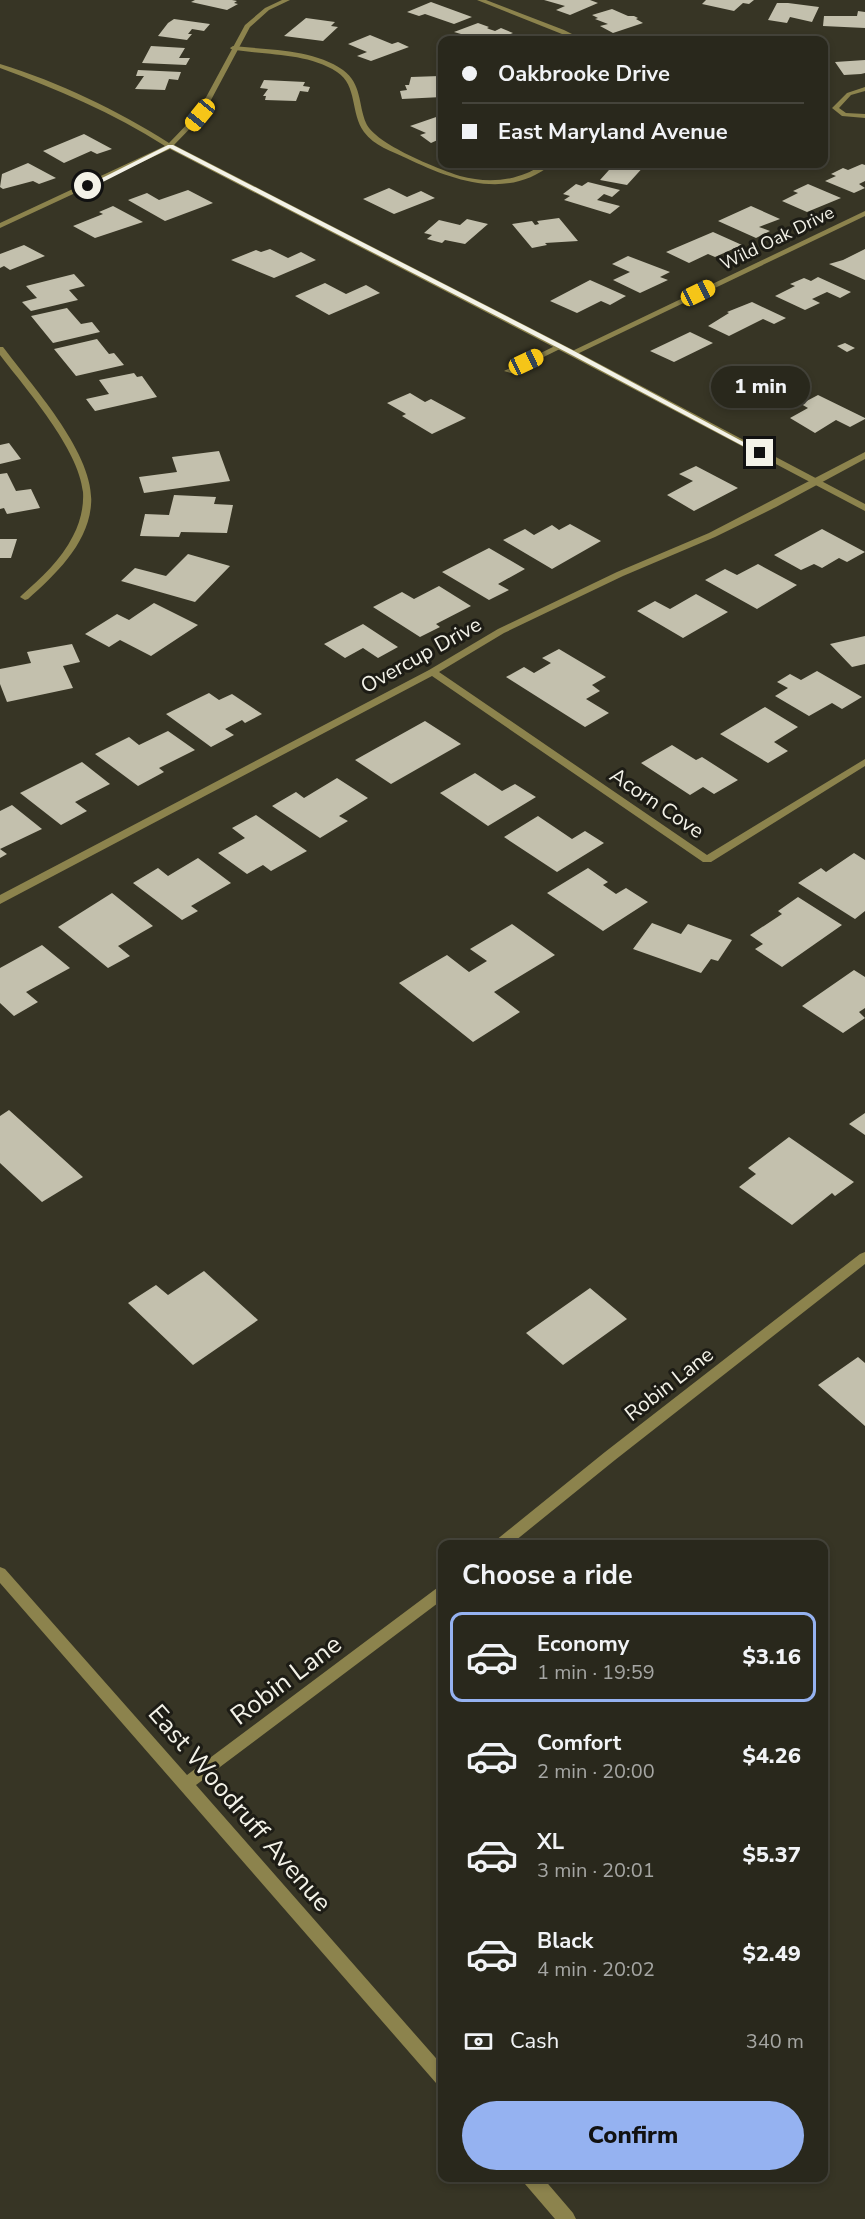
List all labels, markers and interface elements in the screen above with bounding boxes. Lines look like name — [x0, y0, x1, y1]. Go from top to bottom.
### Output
text: Oakbrooke Drive — [498, 59, 670, 89]
car — [182, 95, 218, 135]
text: East Maryland Avenue — [498, 117, 728, 147]
route start — [74, 172, 101, 199]
street label: Wild Oak Drive — [716, 200, 838, 276]
car — [678, 277, 718, 309]
car — [506, 346, 546, 378]
callout: 1 min — [710, 366, 810, 408]
text: 1 min — [734, 373, 787, 400]
route end — [746, 439, 773, 466]
street label: Overcup Drive — [355, 610, 487, 700]
street label: Acorn Cove — [604, 761, 710, 845]
street label: Robin Lane — [619, 1340, 719, 1428]
text: Choose a ride — [462, 1557, 633, 1594]
street label: Robin Lane — [223, 1627, 349, 1733]
text: Economy — [537, 1629, 629, 1659]
icon: car — [465, 1630, 519, 1684]
text: $3.16 — [742, 1642, 801, 1672]
text: 1 min · 19:59 — [537, 1659, 655, 1686]
street label: East Woodruff Avenue — [140, 1697, 340, 1919]
text: Comfort — [537, 1728, 621, 1758]
icon: car — [465, 1729, 519, 1783]
text: $4.26 — [742, 1741, 801, 1771]
text: 2 min · 20:00 — [537, 1758, 655, 1785]
text: XL — [537, 1827, 564, 1857]
icon: car — [465, 1828, 519, 1882]
text: $5.37 — [742, 1840, 801, 1870]
text: 3 min · 20:01 — [537, 1857, 655, 1884]
text: Black — [537, 1926, 593, 1956]
icon: car — [465, 1927, 519, 1981]
text: $2.49 — [742, 1939, 801, 1969]
text: 4 min · 20:02 — [537, 1956, 655, 1983]
icon: cash — [462, 2025, 495, 2058]
text: Cash — [510, 2026, 559, 2056]
text: 340 m — [746, 2028, 804, 2055]
button: Confirm — [462, 2101, 804, 2170]

